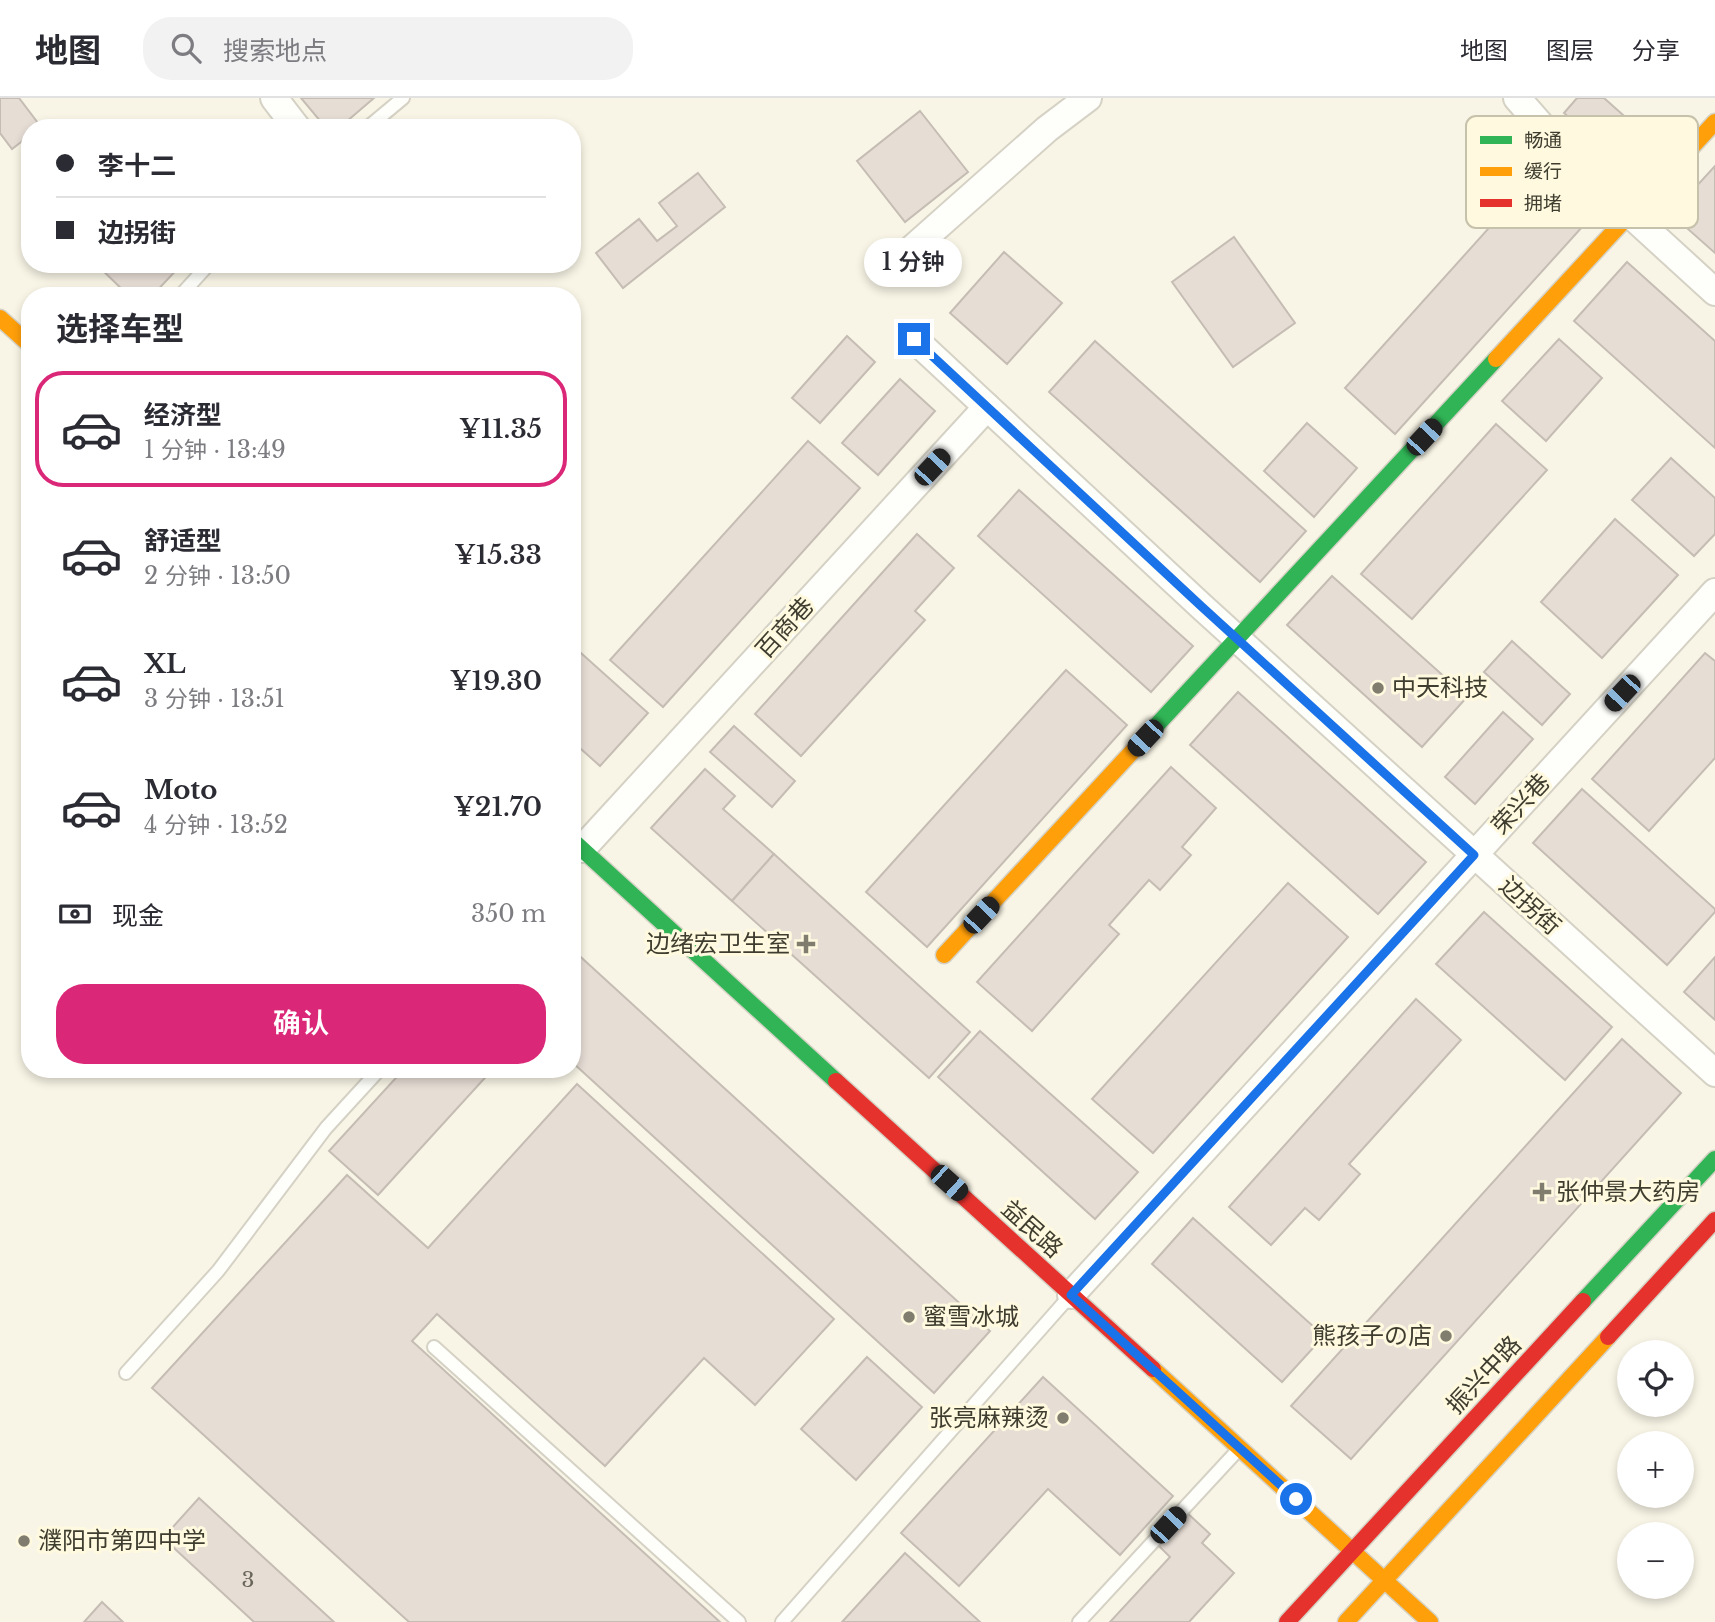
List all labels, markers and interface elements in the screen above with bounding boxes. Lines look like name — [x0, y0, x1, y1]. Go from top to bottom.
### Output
search box — [143, 17, 633, 80]
icon: search — [167, 29, 205, 67]
text: 地图 — [35, 30, 101, 71]
text: 搜索地点 — [223, 35, 327, 67]
text: 地图 — [1460, 36, 1508, 65]
text: 图层 — [1546, 36, 1594, 65]
text: 分享 — [1632, 36, 1680, 65]
legend — [1466, 116, 1698, 228]
text: 畅通 — [1524, 129, 1562, 152]
text: 李十二 — [98, 150, 176, 182]
text: 缓行 — [1524, 160, 1562, 183]
text: 拥堵 — [1524, 192, 1562, 215]
text: 边拐街 — [98, 217, 176, 249]
callout: 1 分钟 — [865, 238, 963, 286]
text: 1 分钟 — [882, 248, 944, 276]
text: 选择车型 — [56, 309, 184, 349]
route end — [898, 323, 930, 355]
icon: car — [60, 398, 123, 461]
text: 经济型 — [144, 399, 222, 431]
text: ¥11.35 — [459, 413, 542, 445]
car — [1402, 414, 1447, 460]
text: 1 分钟 · 13:49 — [144, 436, 286, 464]
car — [910, 444, 955, 490]
icon: car — [60, 524, 123, 587]
text: 舒适型 — [144, 525, 222, 557]
text: ¥15.33 — [454, 539, 542, 571]
text: 2 分钟 · 13:50 — [144, 562, 291, 590]
street label: 百商巷 — [750, 591, 819, 664]
text: XL — [144, 648, 186, 680]
icon: car — [60, 650, 123, 713]
text: ¥19.30 — [450, 665, 542, 697]
car — [1600, 670, 1645, 716]
place label: 中天科技 — [1392, 673, 1488, 702]
marker: 中天科技 — [1370, 680, 1386, 696]
text: 3 分钟 · 13:51 — [144, 685, 285, 713]
car — [1123, 715, 1168, 761]
street label: 荣兴巷 — [1485, 767, 1556, 840]
text: Moto — [144, 774, 217, 806]
icon: car — [60, 776, 123, 839]
text: ¥21.70 — [453, 791, 542, 823]
text: 4 分钟 · 13:52 — [144, 811, 288, 839]
street label: 边拐街 — [1494, 871, 1567, 940]
car — [959, 892, 1004, 938]
icon: cash — [56, 895, 94, 933]
text: 现金 — [112, 900, 164, 932]
text: 350 m — [471, 900, 546, 928]
place label: 边绪宏卫生室 — [646, 929, 790, 958]
marker: 边绪宏卫生室 — [796, 934, 816, 954]
button: 确认 — [56, 984, 546, 1064]
car — [927, 1161, 972, 1205]
place label: 张仲景大药房 — [1556, 1177, 1700, 1206]
marker: 张仲景大药房 — [1534, 1184, 1550, 1200]
street label: 益民路 — [996, 1194, 1069, 1263]
place label: 蜜雪冰城 — [923, 1302, 1019, 1331]
marker: 蜜雪冰城 — [901, 1309, 917, 1325]
place label: 熊孩子の店 — [1312, 1321, 1432, 1350]
marker: 熊孩子の店 — [1438, 1328, 1454, 1344]
street label: 振兴中路 — [1440, 1330, 1527, 1420]
map controls — [1617, 1340, 1694, 1599]
button: locate — [1617, 1340, 1694, 1417]
place label: 张亮麻辣烫 — [929, 1403, 1049, 1432]
marker: 张亮麻辣烫 — [1055, 1410, 1071, 1426]
button: + — [1617, 1431, 1694, 1508]
route start — [1280, 1483, 1312, 1515]
car — [1146, 1502, 1191, 1548]
button: − — [1617, 1522, 1694, 1599]
place label: 濮阳市第四中学 — [38, 1526, 206, 1555]
marker: 濮阳市第四中学 — [16, 1533, 32, 1549]
house number: 3 — [242, 1567, 254, 1593]

